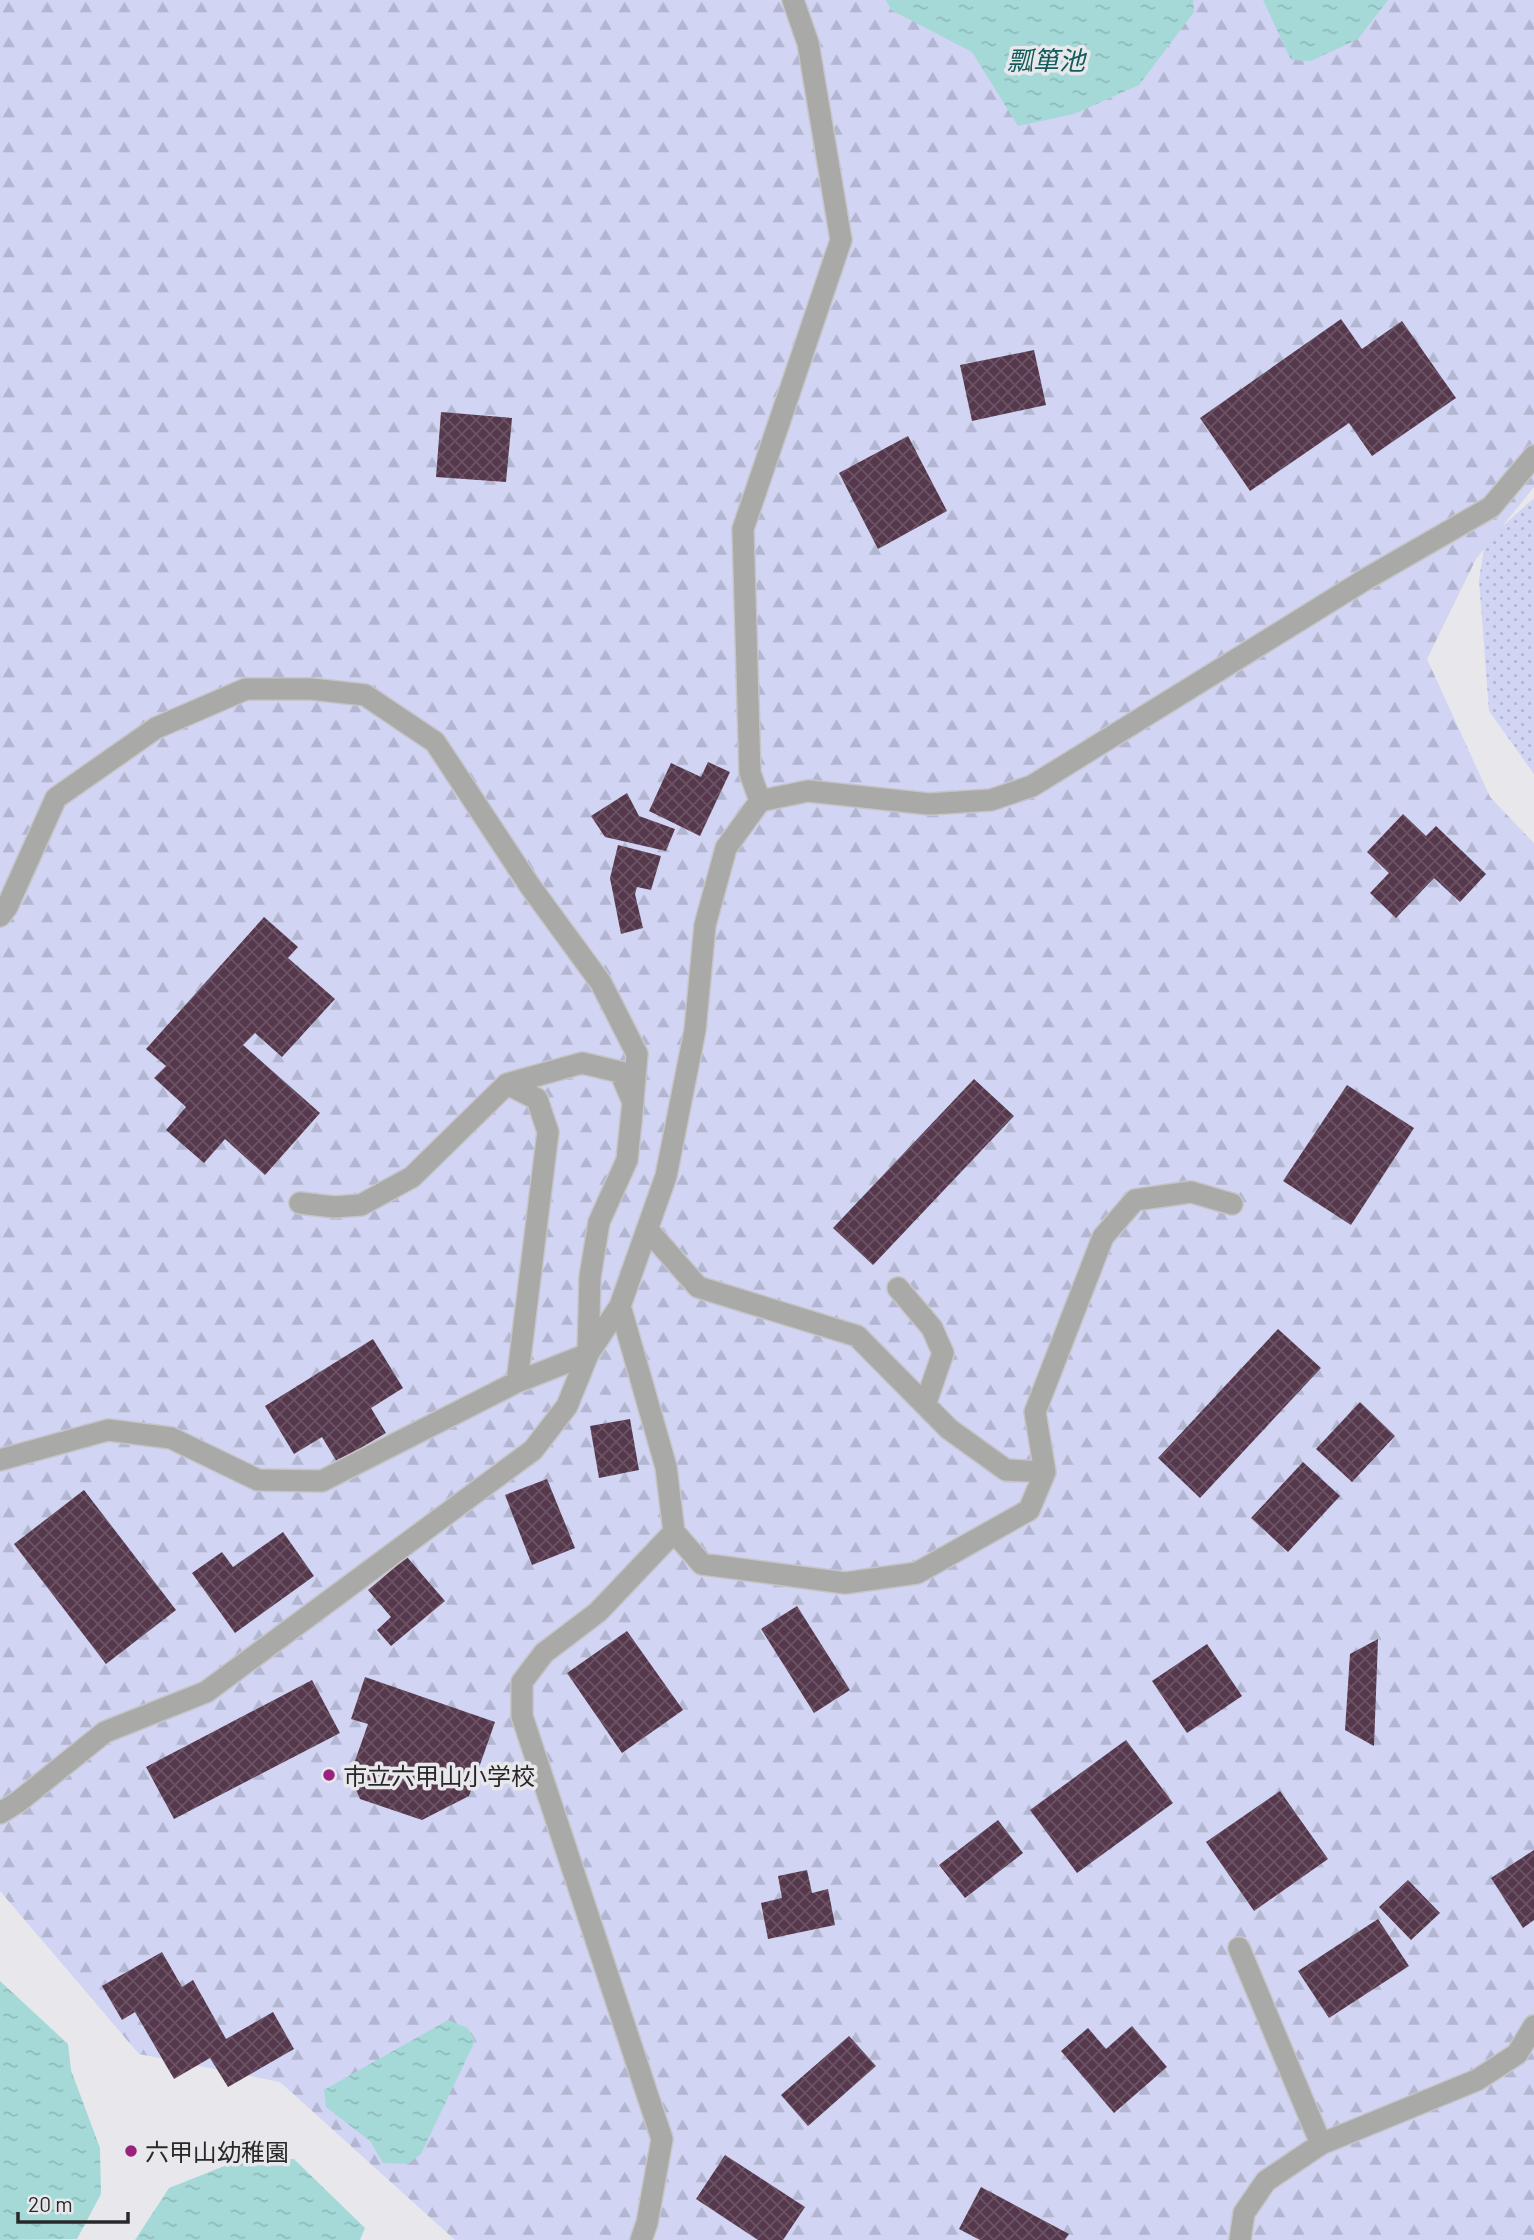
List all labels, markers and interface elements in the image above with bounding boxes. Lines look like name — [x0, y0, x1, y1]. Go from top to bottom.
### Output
water label: 瓢箪池 — [1007, 44, 1088, 75]
place label: 市立六甲山小学校 — [343, 1761, 535, 1790]
marker: 市立六甲山小学校 — [321, 1767, 337, 1783]
place label: 六甲山幼稚園 — [145, 2137, 289, 2166]
marker: 六甲山幼稚園 — [123, 2143, 139, 2159]
scale bar — [18, 2180, 128, 2224]
text: 20 m — [28, 2191, 73, 2216]

